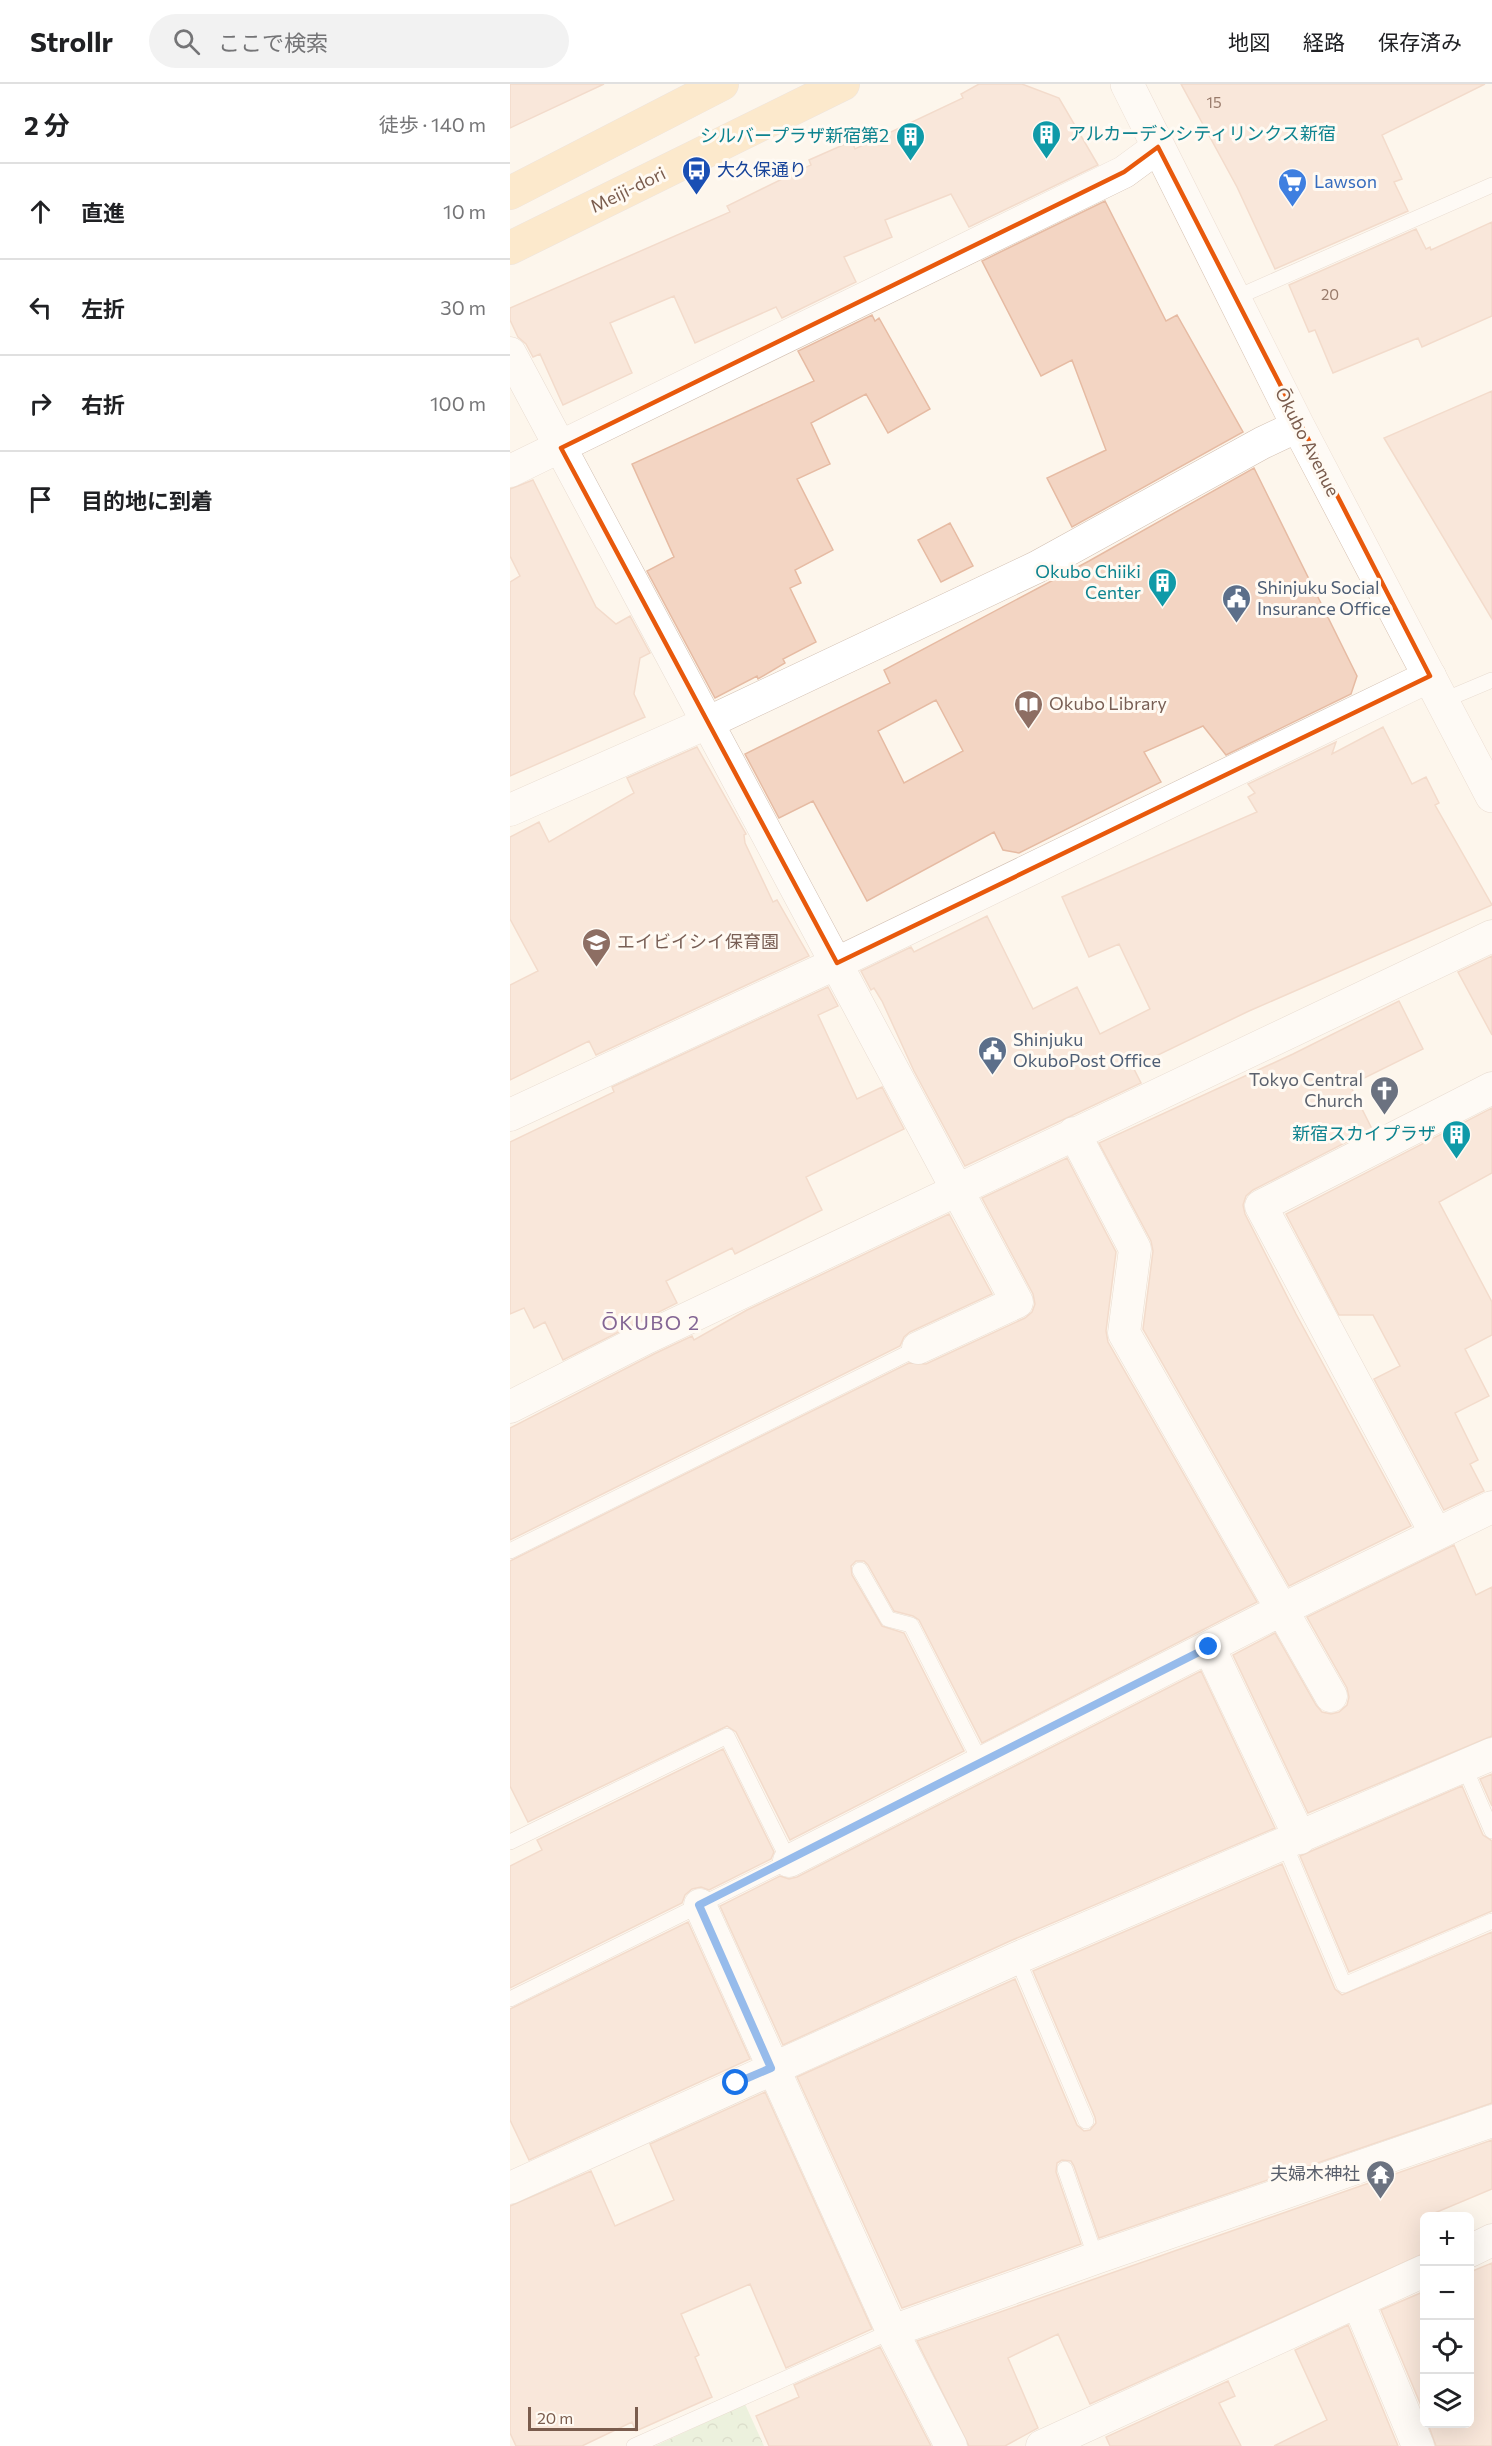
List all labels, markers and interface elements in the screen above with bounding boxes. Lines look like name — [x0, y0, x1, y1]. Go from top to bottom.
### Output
search box — [149, 14, 569, 68]
text: Strollr — [30, 24, 113, 58]
icon: search — [170, 25, 203, 58]
text: ここで検索 — [218, 29, 328, 56]
text: 地図 — [1228, 29, 1270, 54]
text: 経路 — [1303, 29, 1345, 54]
text: 保存済み — [1378, 29, 1462, 54]
house number: 15 — [1206, 93, 1222, 111]
text: 2 分 — [24, 109, 70, 140]
text: 徒歩 · 140 m — [379, 112, 486, 136]
building icon: アルカーデンシティリンクス新宿 — [1031, 118, 1063, 160]
building icon: シルバープラザ新宿第2 — [894, 120, 926, 162]
place label: アルカーデンシティリンクス新宿 — [1068, 122, 1336, 144]
place label: シルバープラザ新宿第2 — [700, 124, 889, 146]
bus stop icon: 大久保通り — [680, 154, 712, 196]
place label: 大久保通り — [717, 158, 807, 180]
street label: Meiji-dori — [586, 161, 669, 217]
supermarket icon: Lawson — [1277, 166, 1309, 208]
place label: Lawson — [1314, 170, 1377, 192]
icon: ahead — [24, 195, 57, 228]
text: 直進 — [81, 199, 125, 226]
text: 10 m — [443, 199, 486, 223]
house number: 20 — [1321, 285, 1339, 303]
icon: left — [24, 291, 57, 324]
text: 左折 — [81, 295, 125, 322]
text: 30 m — [440, 295, 486, 319]
street label: Ōkubo Avenue — [1271, 383, 1345, 500]
icon: right — [24, 387, 57, 420]
text: 右折 — [81, 391, 125, 418]
text: 100 m — [430, 391, 486, 415]
icon: arrive — [24, 483, 57, 516]
text: 目的地に到着 — [81, 487, 213, 514]
place label: Okubo Chiiki Center — [1035, 560, 1141, 603]
building icon: Okubo Chiiki Center — [1146, 566, 1178, 608]
place label: Shinjuku Social Insurance Office — [1257, 576, 1391, 619]
public building icon: Shinjuku Social Insurance Office — [1220, 582, 1252, 624]
library icon: Okubo Library — [1012, 688, 1044, 730]
place label: Okubo Library — [1049, 692, 1167, 714]
school or university icon: エイビイシイ保育園 — [580, 926, 612, 968]
place label: エイビイシイ保育園 — [617, 930, 779, 952]
place label: Shinjuku OkuboPost Office — [1013, 1028, 1161, 1071]
public building icon: Shinjuku OkuboPost Office — [976, 1034, 1008, 1076]
place label: Tokyo Central Church — [1249, 1068, 1363, 1111]
church icon: Tokyo Central Church — [1368, 1074, 1400, 1116]
building icon: 新宿スカイプラザ — [1441, 1118, 1473, 1160]
place label: 新宿スカイプラザ — [1292, 1122, 1436, 1144]
district label: ŌKUBO 2 — [601, 1310, 701, 1334]
route end — [1195, 1633, 1221, 1659]
route start — [722, 2069, 748, 2095]
temple icon: 夫婦木神社 — [1365, 2158, 1397, 2200]
place label: 夫婦木神社 — [1270, 2162, 1360, 2184]
map controls — [1420, 2212, 1474, 2428]
button: + — [1420, 2212, 1474, 2266]
button: − — [1420, 2266, 1474, 2320]
button: locate — [1420, 2320, 1474, 2374]
button: layers — [1420, 2374, 1474, 2428]
scale bar — [528, 2404, 638, 2432]
text: 20 m — [537, 2408, 573, 2427]

